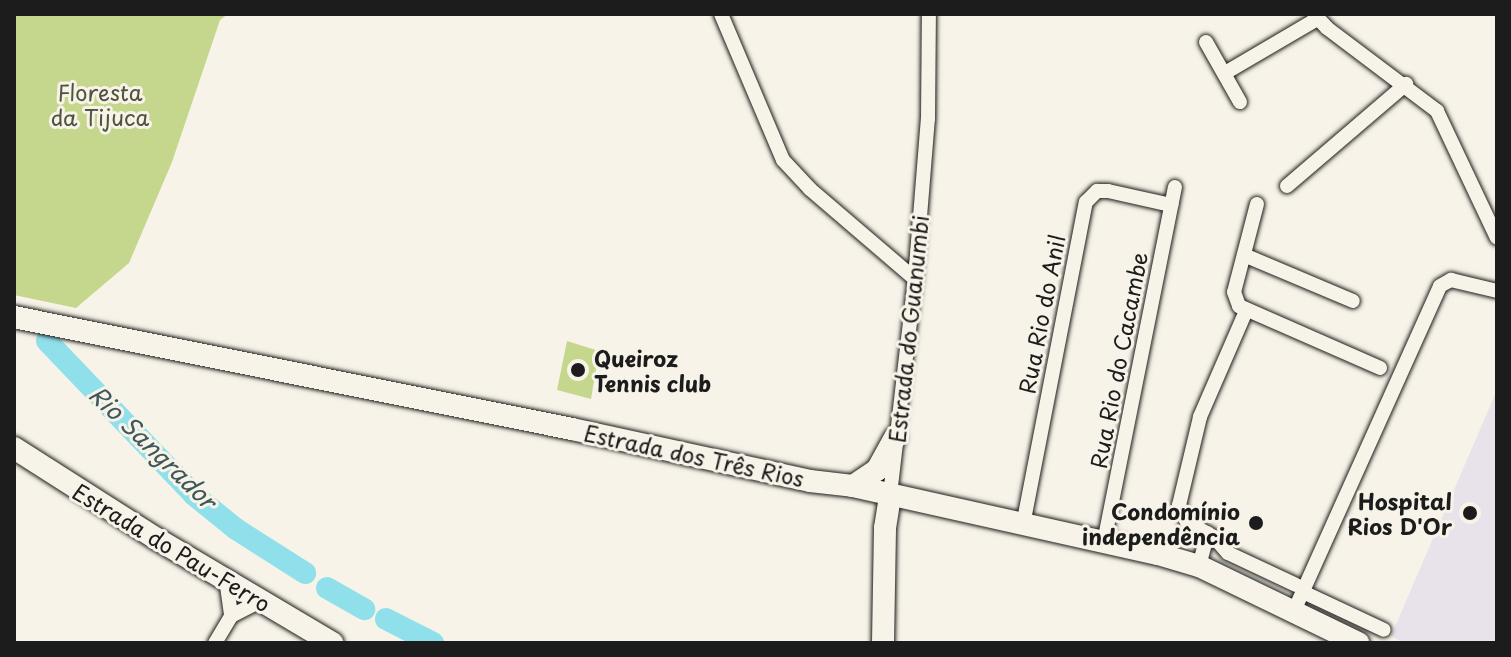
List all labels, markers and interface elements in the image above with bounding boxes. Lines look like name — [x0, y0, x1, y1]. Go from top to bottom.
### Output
park label: Floresta da Tijuca — [51, 78, 149, 130]
street label: Estrada do Guanumbi — [883, 213, 933, 445]
street label: Rua Rio do Anil — [1012, 231, 1070, 397]
street label: Rua Rio do Cacambe — [1084, 248, 1152, 472]
place label: Queiroz Tennis club — [594, 344, 712, 396]
marker: Queiroz Tennis club — [569, 361, 587, 379]
water label: Rio Sangrador — [83, 379, 223, 515]
street label: Estrada dos Três Rios — [581, 419, 807, 491]
street label: Estrada do Pau-Ferro — [68, 477, 276, 617]
place label: Hospital Rios D'Or — [1347, 487, 1452, 538]
place label: Condomínio independência — [1082, 497, 1240, 548]
marker: Hospital Rios D'Or — [1459, 502, 1481, 524]
marker: Condomínio independência — [1247, 514, 1265, 532]

